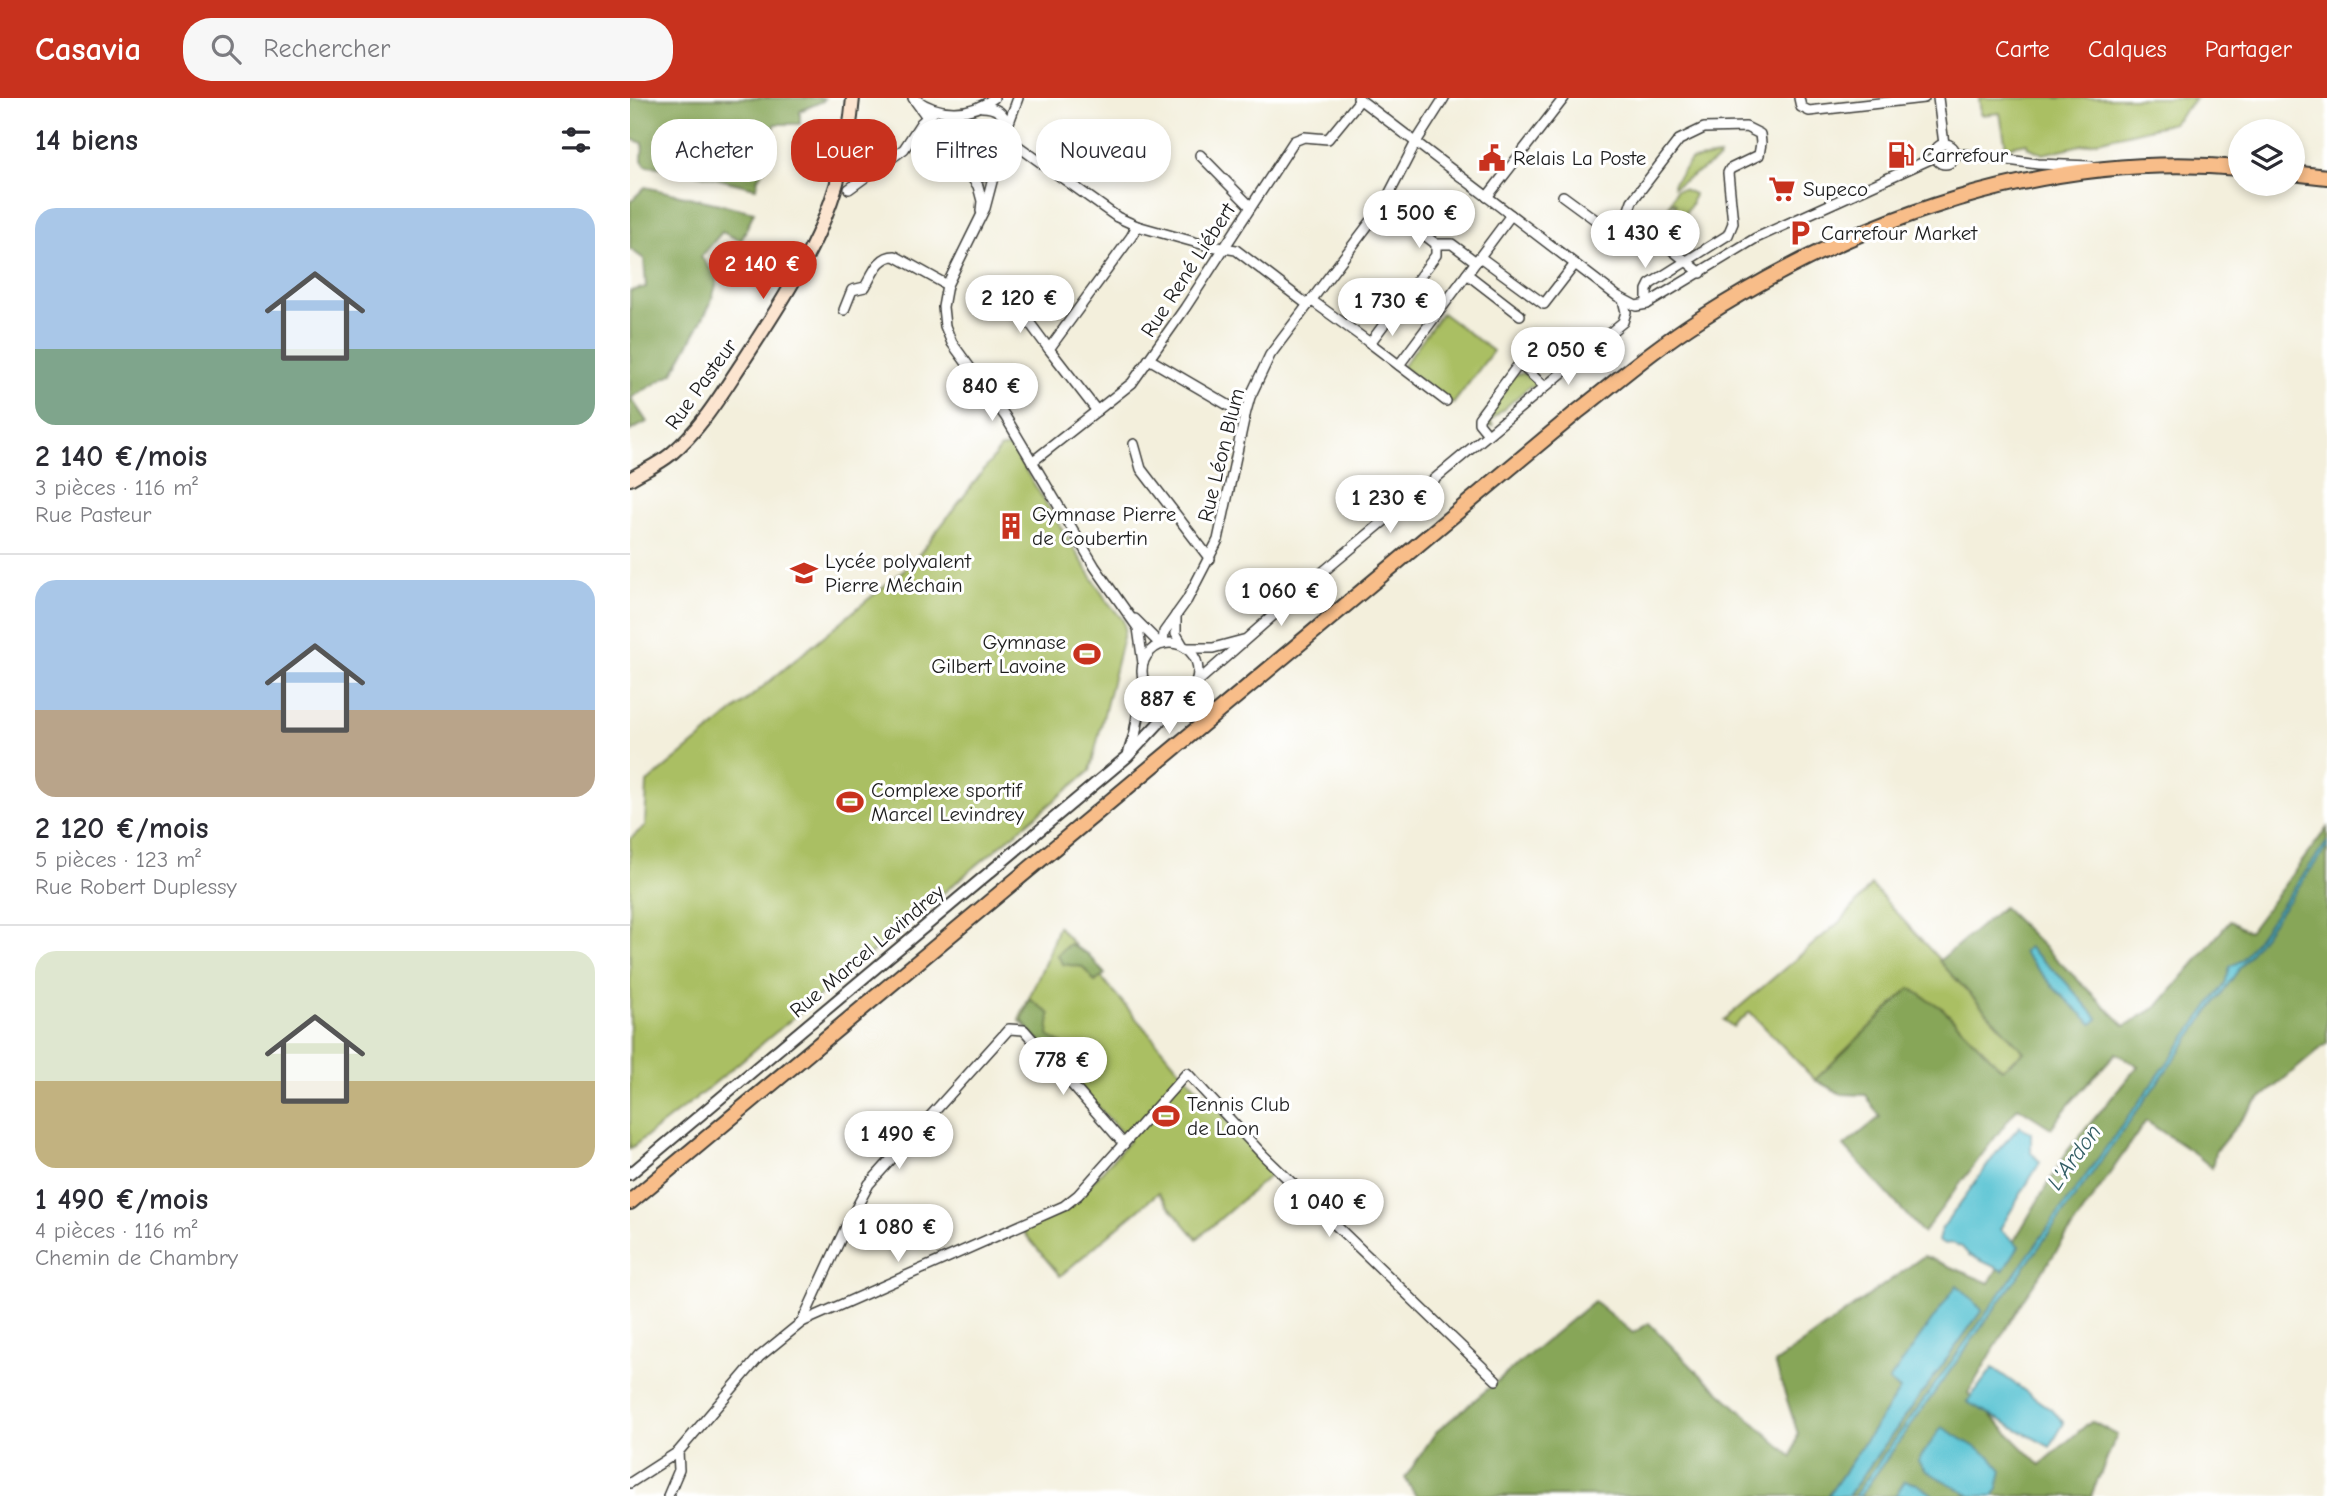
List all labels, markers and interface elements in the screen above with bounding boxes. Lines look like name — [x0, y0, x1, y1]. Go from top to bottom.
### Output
search box — [183, 18, 673, 81]
text: Casavia — [35, 30, 141, 68]
icon: search — [207, 30, 245, 68]
text: Rechercher — [263, 34, 390, 64]
text: Carte — [1995, 35, 2050, 63]
text: Calques — [2088, 35, 2167, 63]
text: Partager — [2205, 35, 2292, 63]
chip: Acheter — [651, 119, 777, 182]
chip: Louer — [791, 119, 897, 182]
chip: Filtres — [911, 119, 1022, 182]
chip: Nouveau — [1036, 119, 1171, 182]
map controls — [2228, 119, 2305, 196]
button: layers — [2228, 119, 2305, 196]
icon: filters — [557, 121, 595, 159]
text: 14 biens — [35, 123, 138, 158]
fuel station icon: Carrefour — [1886, 140, 1916, 170]
public building icon: Relais La Poste — [1477, 143, 1507, 173]
place label: Carrefour — [1922, 143, 2009, 167]
place label: Relais La Poste — [1513, 146, 1646, 170]
supermarket icon: Supeco — [1767, 174, 1797, 204]
place label: Supeco — [1803, 177, 1868, 201]
pin: 1 500 € — [1354, 190, 1484, 250]
street label: Rue René Liébert — [1136, 198, 1241, 341]
text: 1 500 € — [1379, 199, 1459, 226]
pin: 1 430 € — [1580, 211, 1710, 270]
parking icon: Carrefour Market — [1785, 218, 1815, 248]
text: 1 430 € — [1607, 219, 1683, 246]
place label: Carrefour Market — [1821, 221, 1978, 245]
pin: 2 140 € — [698, 242, 828, 301]
text: 2 140 € — [725, 250, 801, 277]
icon: home — [252, 253, 378, 379]
pin: 2 120 € — [955, 275, 1085, 335]
pin: 1 730 € — [1327, 278, 1457, 338]
text: 2 120 € — [981, 284, 1059, 311]
text: 1 730 € — [1354, 287, 1430, 314]
pin: 2 050 € — [1503, 328, 1633, 387]
street label: Rue Pasteur — [660, 333, 742, 434]
text: 2 050 € — [1527, 336, 1609, 363]
pin: 840 € — [943, 364, 1041, 423]
text: 840 € — [962, 372, 1022, 399]
street label: Rue Léon Blum — [1193, 386, 1249, 524]
text: 2 140 €/mois — [35, 439, 207, 474]
text: 3 pièces · 116 m² — [35, 474, 198, 501]
pin: 1 230 € — [1325, 476, 1455, 535]
text: 1 230 € — [1351, 484, 1429, 511]
text: Rue Pasteur — [35, 501, 151, 528]
place label: Gymnase Pierre de Coubertin — [1032, 502, 1176, 550]
building icon: Gymnase Pierre de Coubertin — [996, 511, 1026, 541]
place label: Lycée polyvalent Pierre Méchain — [825, 549, 972, 597]
school or university icon: Lycée polyvalent Pierre Méchain — [789, 558, 819, 588]
pin: 1 060 € — [1216, 568, 1346, 628]
text: 1 060 € — [1241, 577, 1321, 604]
icon: home — [252, 625, 378, 751]
place label: Gymnase Gilbert Lavoine — [931, 630, 1066, 678]
sports icon: Gymnase Gilbert Lavoine — [1072, 639, 1102, 669]
pin: 887 € — [1120, 676, 1218, 736]
text: 887 € — [1140, 685, 1198, 712]
place label: Complexe sportif Marcel Levindrey — [871, 778, 1025, 826]
sports icon: Complexe sportif Marcel Levindrey — [835, 787, 865, 817]
text: 2 120 €/mois — [35, 811, 208, 846]
text: 5 pièces · 123 m² — [35, 846, 201, 873]
text: Rue Robert Duplessy — [35, 873, 237, 900]
street label: Rue Marcel Levindrey — [785, 879, 949, 1023]
icon: home — [252, 996, 378, 1122]
pin: 778 € — [1014, 1038, 1112, 1097]
text: 778 € — [1035, 1046, 1091, 1073]
place label: Tennis Club de Laon — [1187, 1092, 1290, 1140]
sports icon: Tennis Club de Laon — [1151, 1101, 1181, 1131]
pin: 1 490 € — [834, 1112, 964, 1171]
water label: L'Ardon — [2041, 1119, 2107, 1195]
text: 1 490 € — [860, 1120, 938, 1147]
pin: 1 040 € — [1264, 1180, 1394, 1239]
text: 1 490 €/mois — [35, 1182, 208, 1217]
text: 1 040 € — [1290, 1188, 1368, 1215]
pin: 1 080 € — [833, 1204, 963, 1264]
text: 1 080 € — [858, 1213, 938, 1240]
text: 4 pièces · 116 m² — [35, 1217, 197, 1244]
text: Chemin de Chambry — [35, 1244, 238, 1271]

